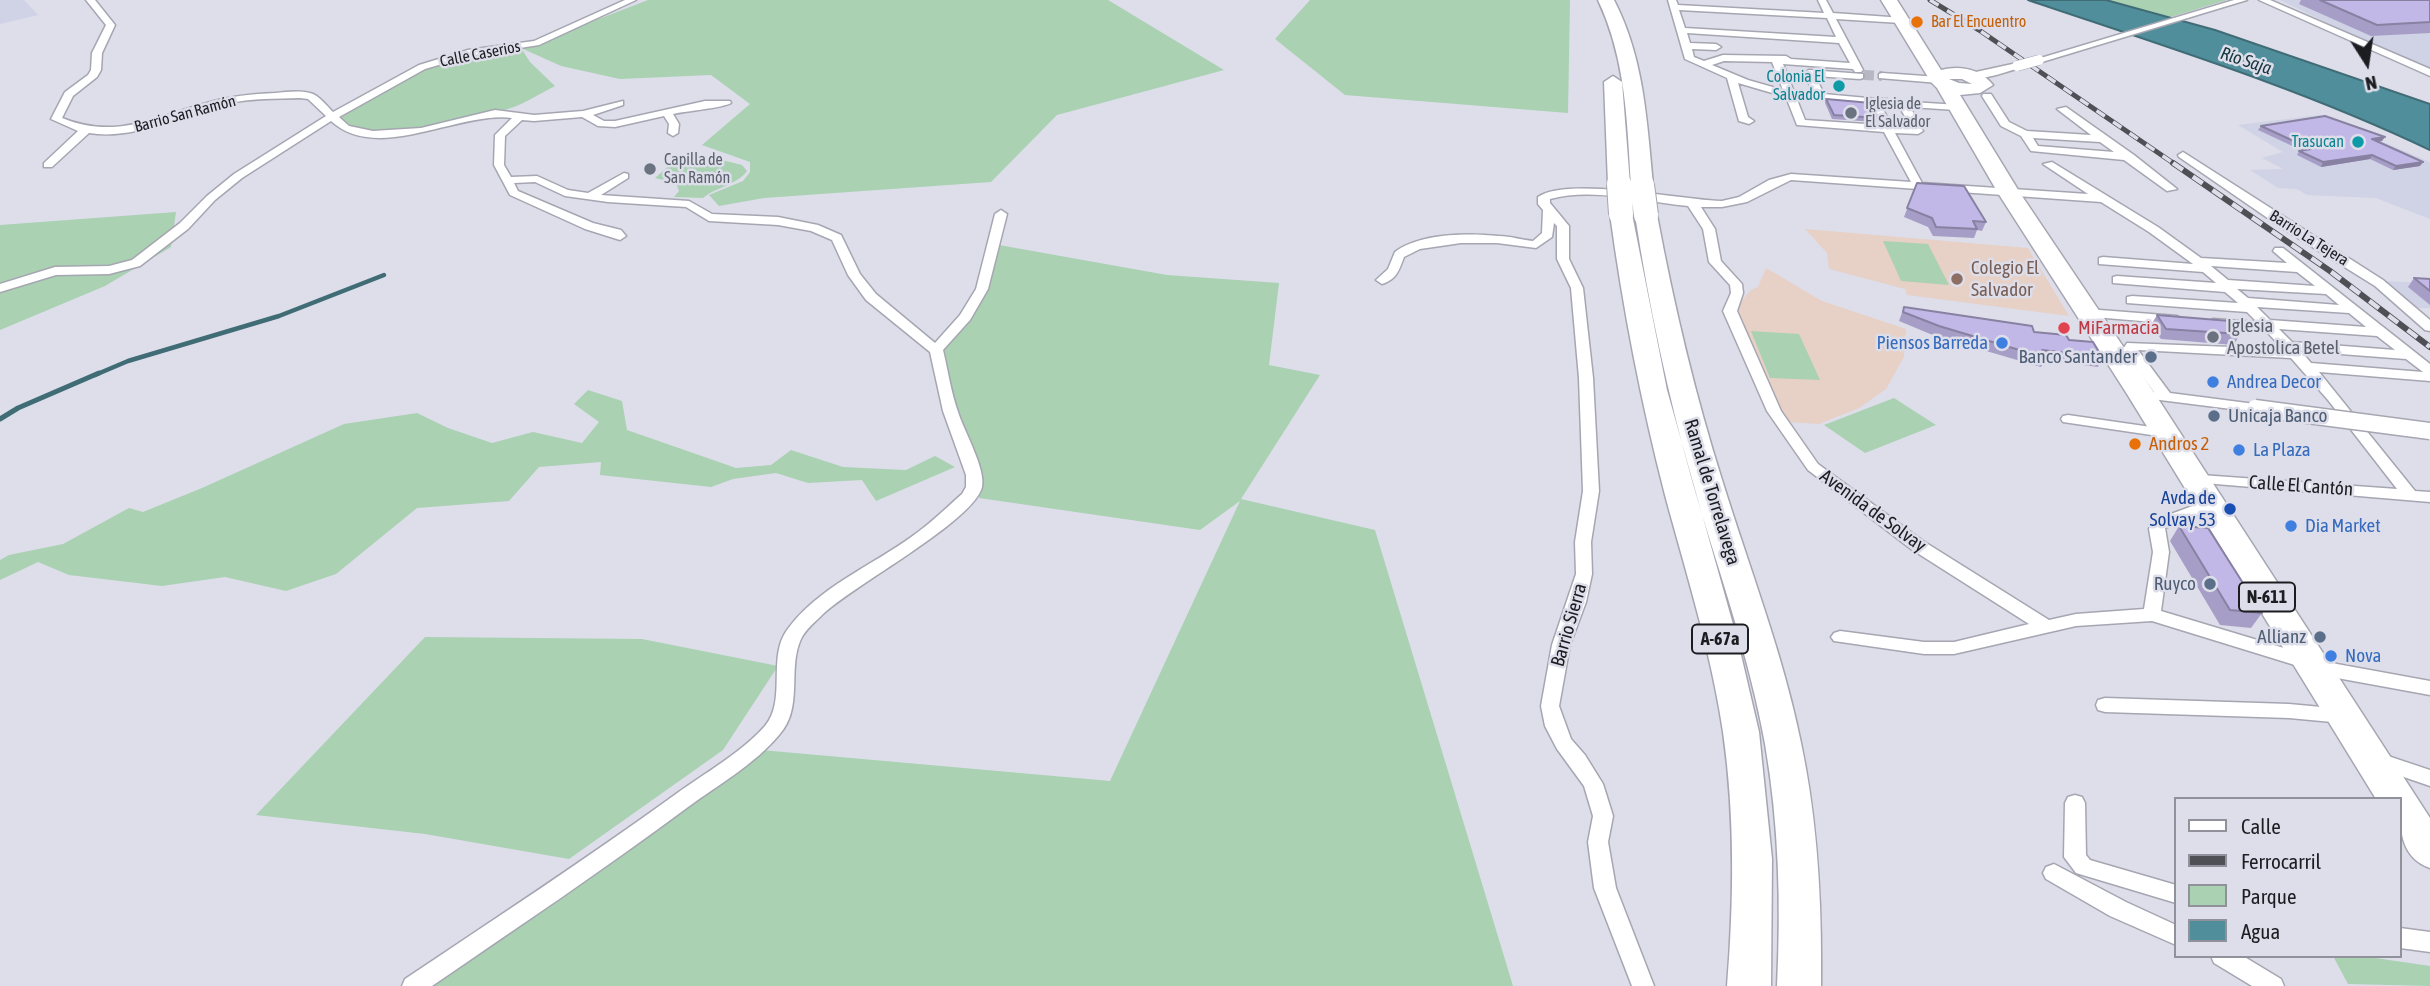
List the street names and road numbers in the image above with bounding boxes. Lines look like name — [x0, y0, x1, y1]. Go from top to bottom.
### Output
street label: Calle Caserios — [438, 37, 522, 71]
street label: Barrio San Ramón — [132, 91, 238, 137]
street label: Barrio La Tejera — [2266, 206, 2352, 270]
street label: Ramal de Torrelavega — [1679, 416, 1745, 568]
street label: Avenida de Solvay — [1815, 465, 1931, 557]
street label: Calle El Cantón — [2248, 471, 2354, 501]
street label: Barrio Sierra — [1546, 581, 1592, 669]
road number: N-611 — [2239, 582, 2295, 612]
road number: A-67a — [1692, 624, 1748, 654]

